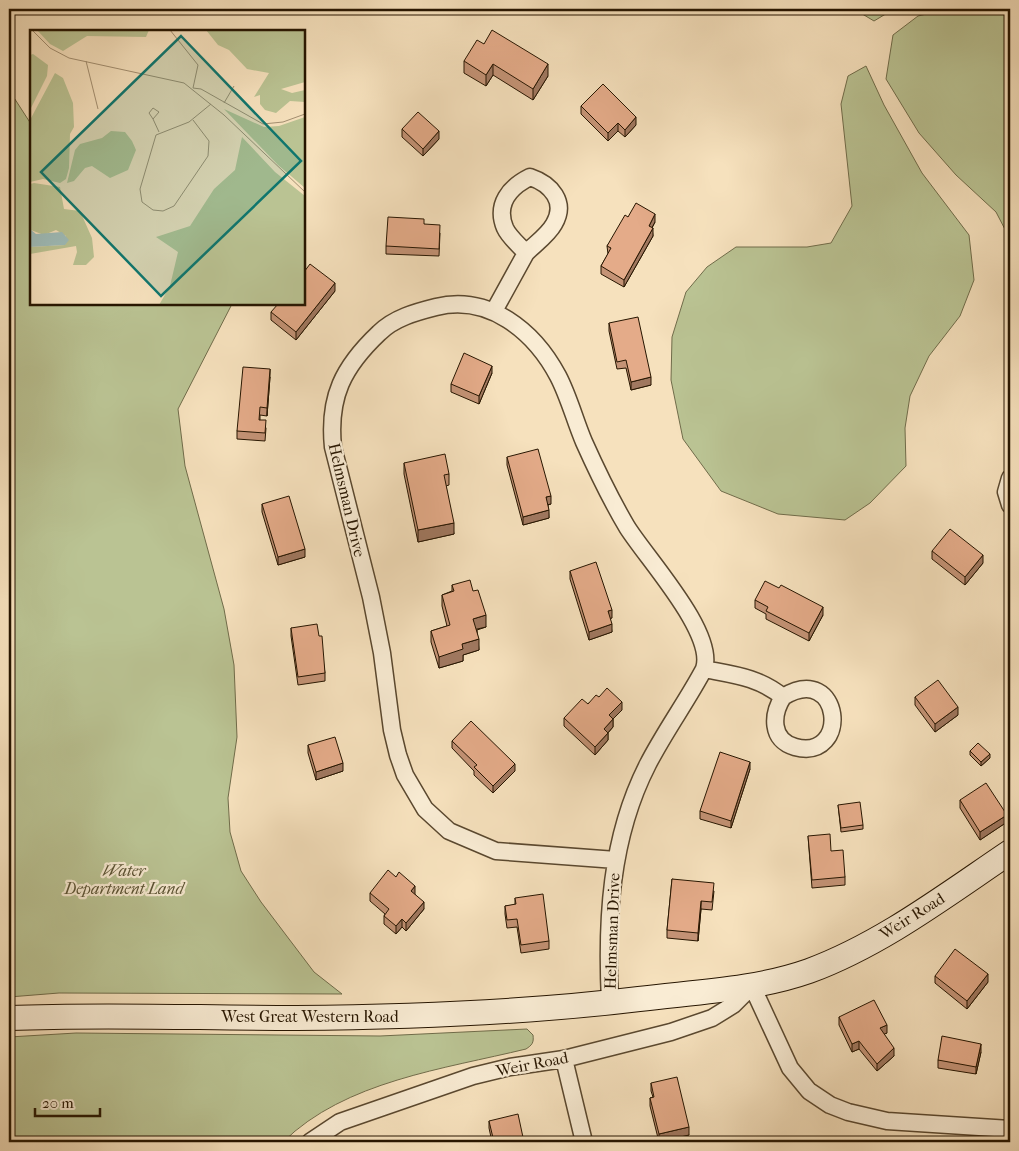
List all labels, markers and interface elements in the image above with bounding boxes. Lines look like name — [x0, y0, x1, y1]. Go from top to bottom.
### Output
inset map — [30, 30, 305, 305]
street label: Helmsman Drive — [325, 441, 369, 559]
park label: Water Department Land — [63, 861, 185, 898]
street label: Helmsman Drive — [600, 872, 624, 990]
street label: Weir Road — [875, 888, 948, 944]
street label: West Great Western Road — [220, 1007, 399, 1026]
street label: Weir Road — [493, 1048, 570, 1080]
scale bar — [35, 1086, 100, 1118]
text: 20 m — [42, 1094, 74, 1112]

